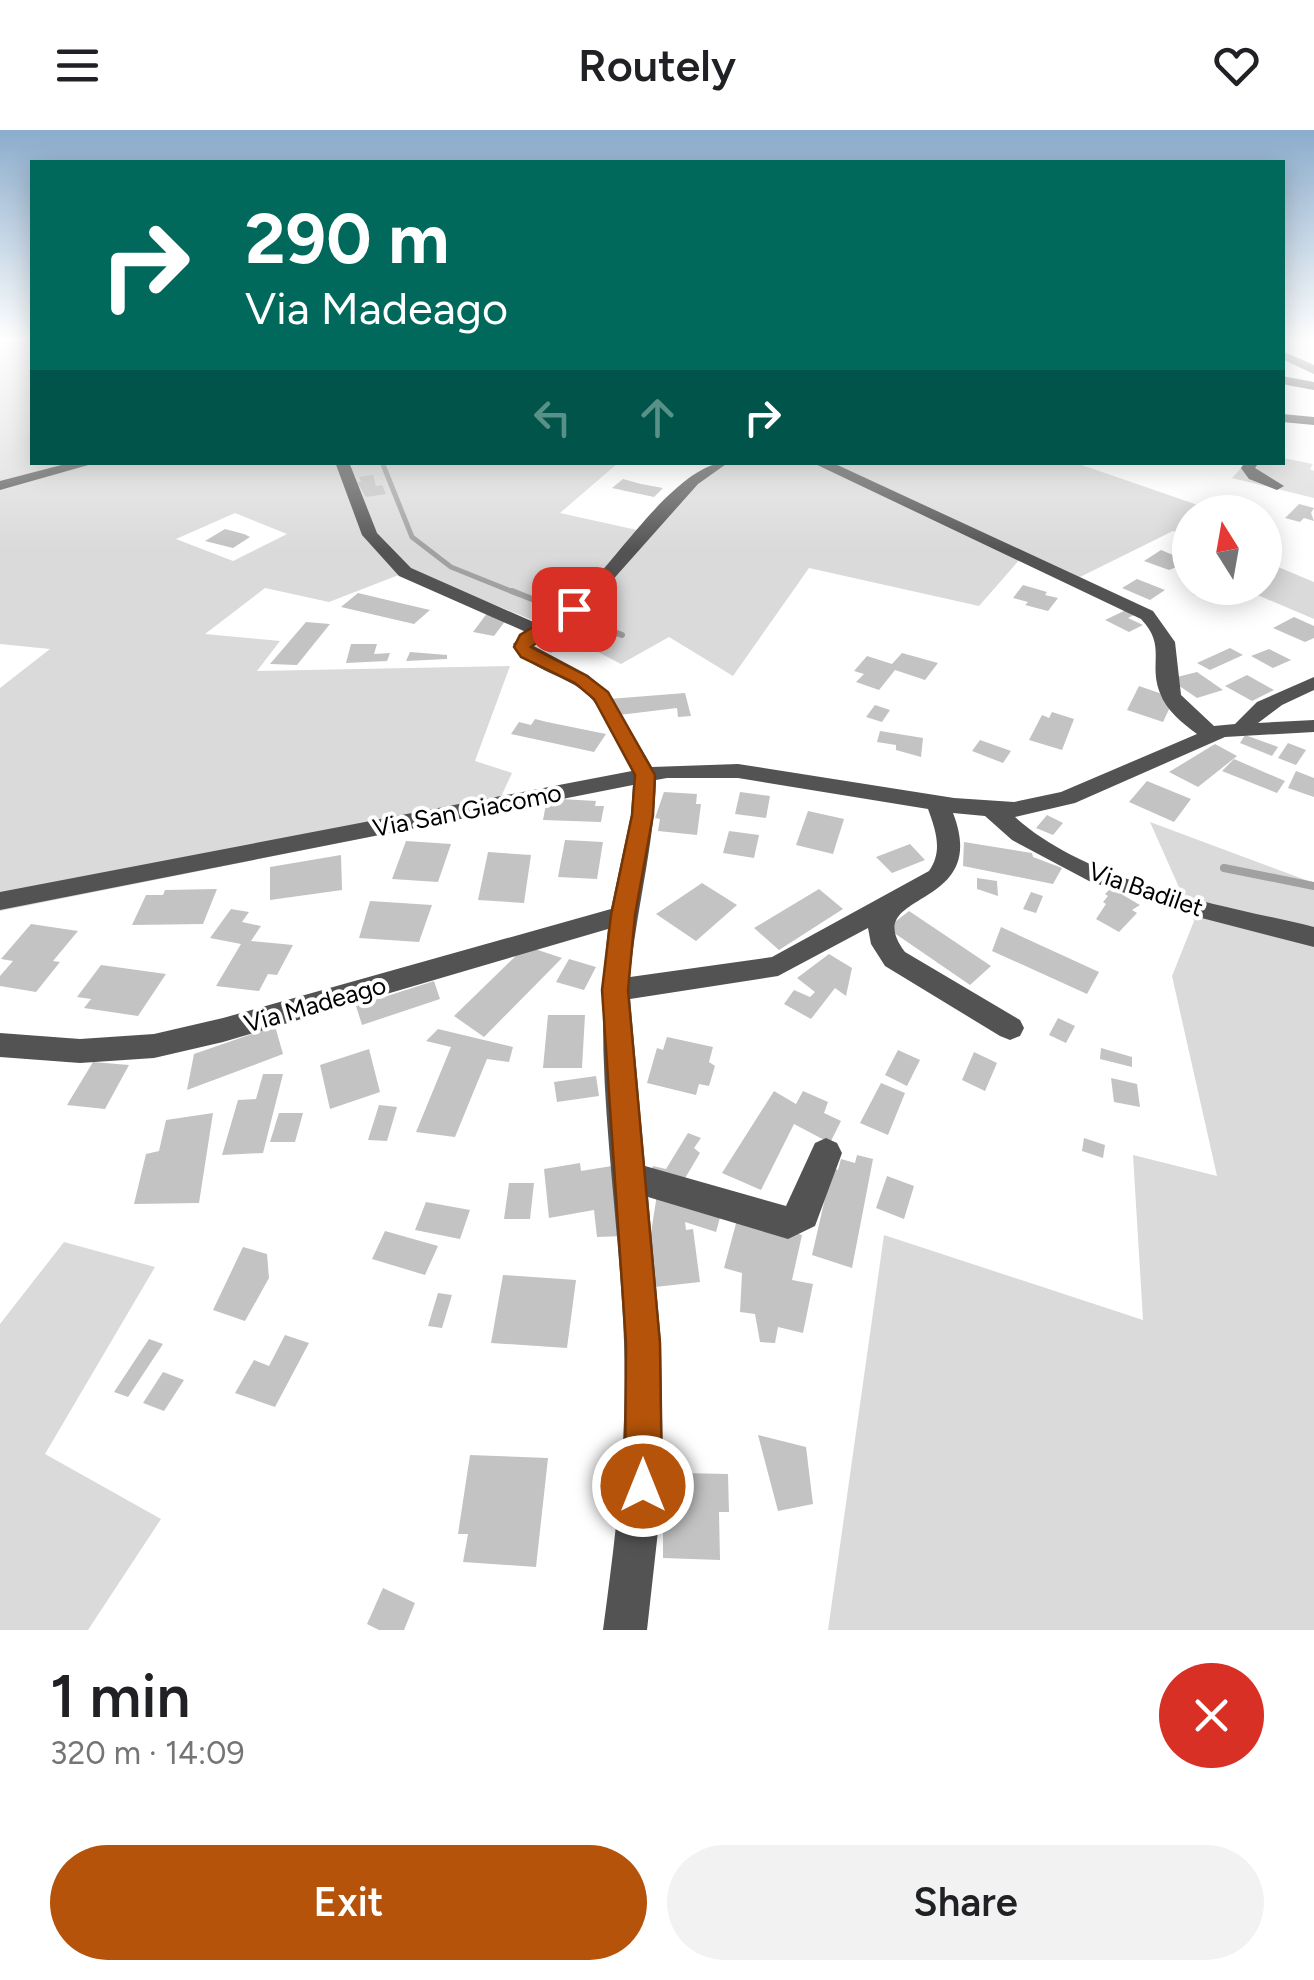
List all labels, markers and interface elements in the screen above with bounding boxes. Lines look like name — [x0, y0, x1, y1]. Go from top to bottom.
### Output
icon: menu — [50, 38, 105, 93]
text: Routely — [578, 38, 736, 92]
icon: heart — [1209, 38, 1264, 93]
text: 290 m — [245, 196, 449, 281]
icon: right — [80, 200, 210, 330]
text: Via Madeago — [245, 281, 508, 335]
icon: left — [525, 390, 580, 445]
icon: ahead — [630, 390, 685, 445]
icon: right — [735, 390, 790, 445]
north arrow — [1172, 495, 1282, 605]
map controls — [1172, 495, 1282, 605]
pin — [532, 567, 617, 652]
icon: arrive — [547, 582, 602, 637]
street label: Via San Giacomo — [370, 777, 564, 843]
street label: Via Badilet — [1085, 855, 1207, 923]
street label: Via Madeago — [241, 969, 389, 1039]
position arrow — [591, 1434, 695, 1538]
text: 1 min — [50, 1660, 190, 1732]
button: close — [1159, 1663, 1264, 1768]
text: 320 m · 14:09 — [50, 1734, 245, 1772]
button: Exit — [50, 1845, 647, 1960]
button: Share — [667, 1845, 1264, 1960]

